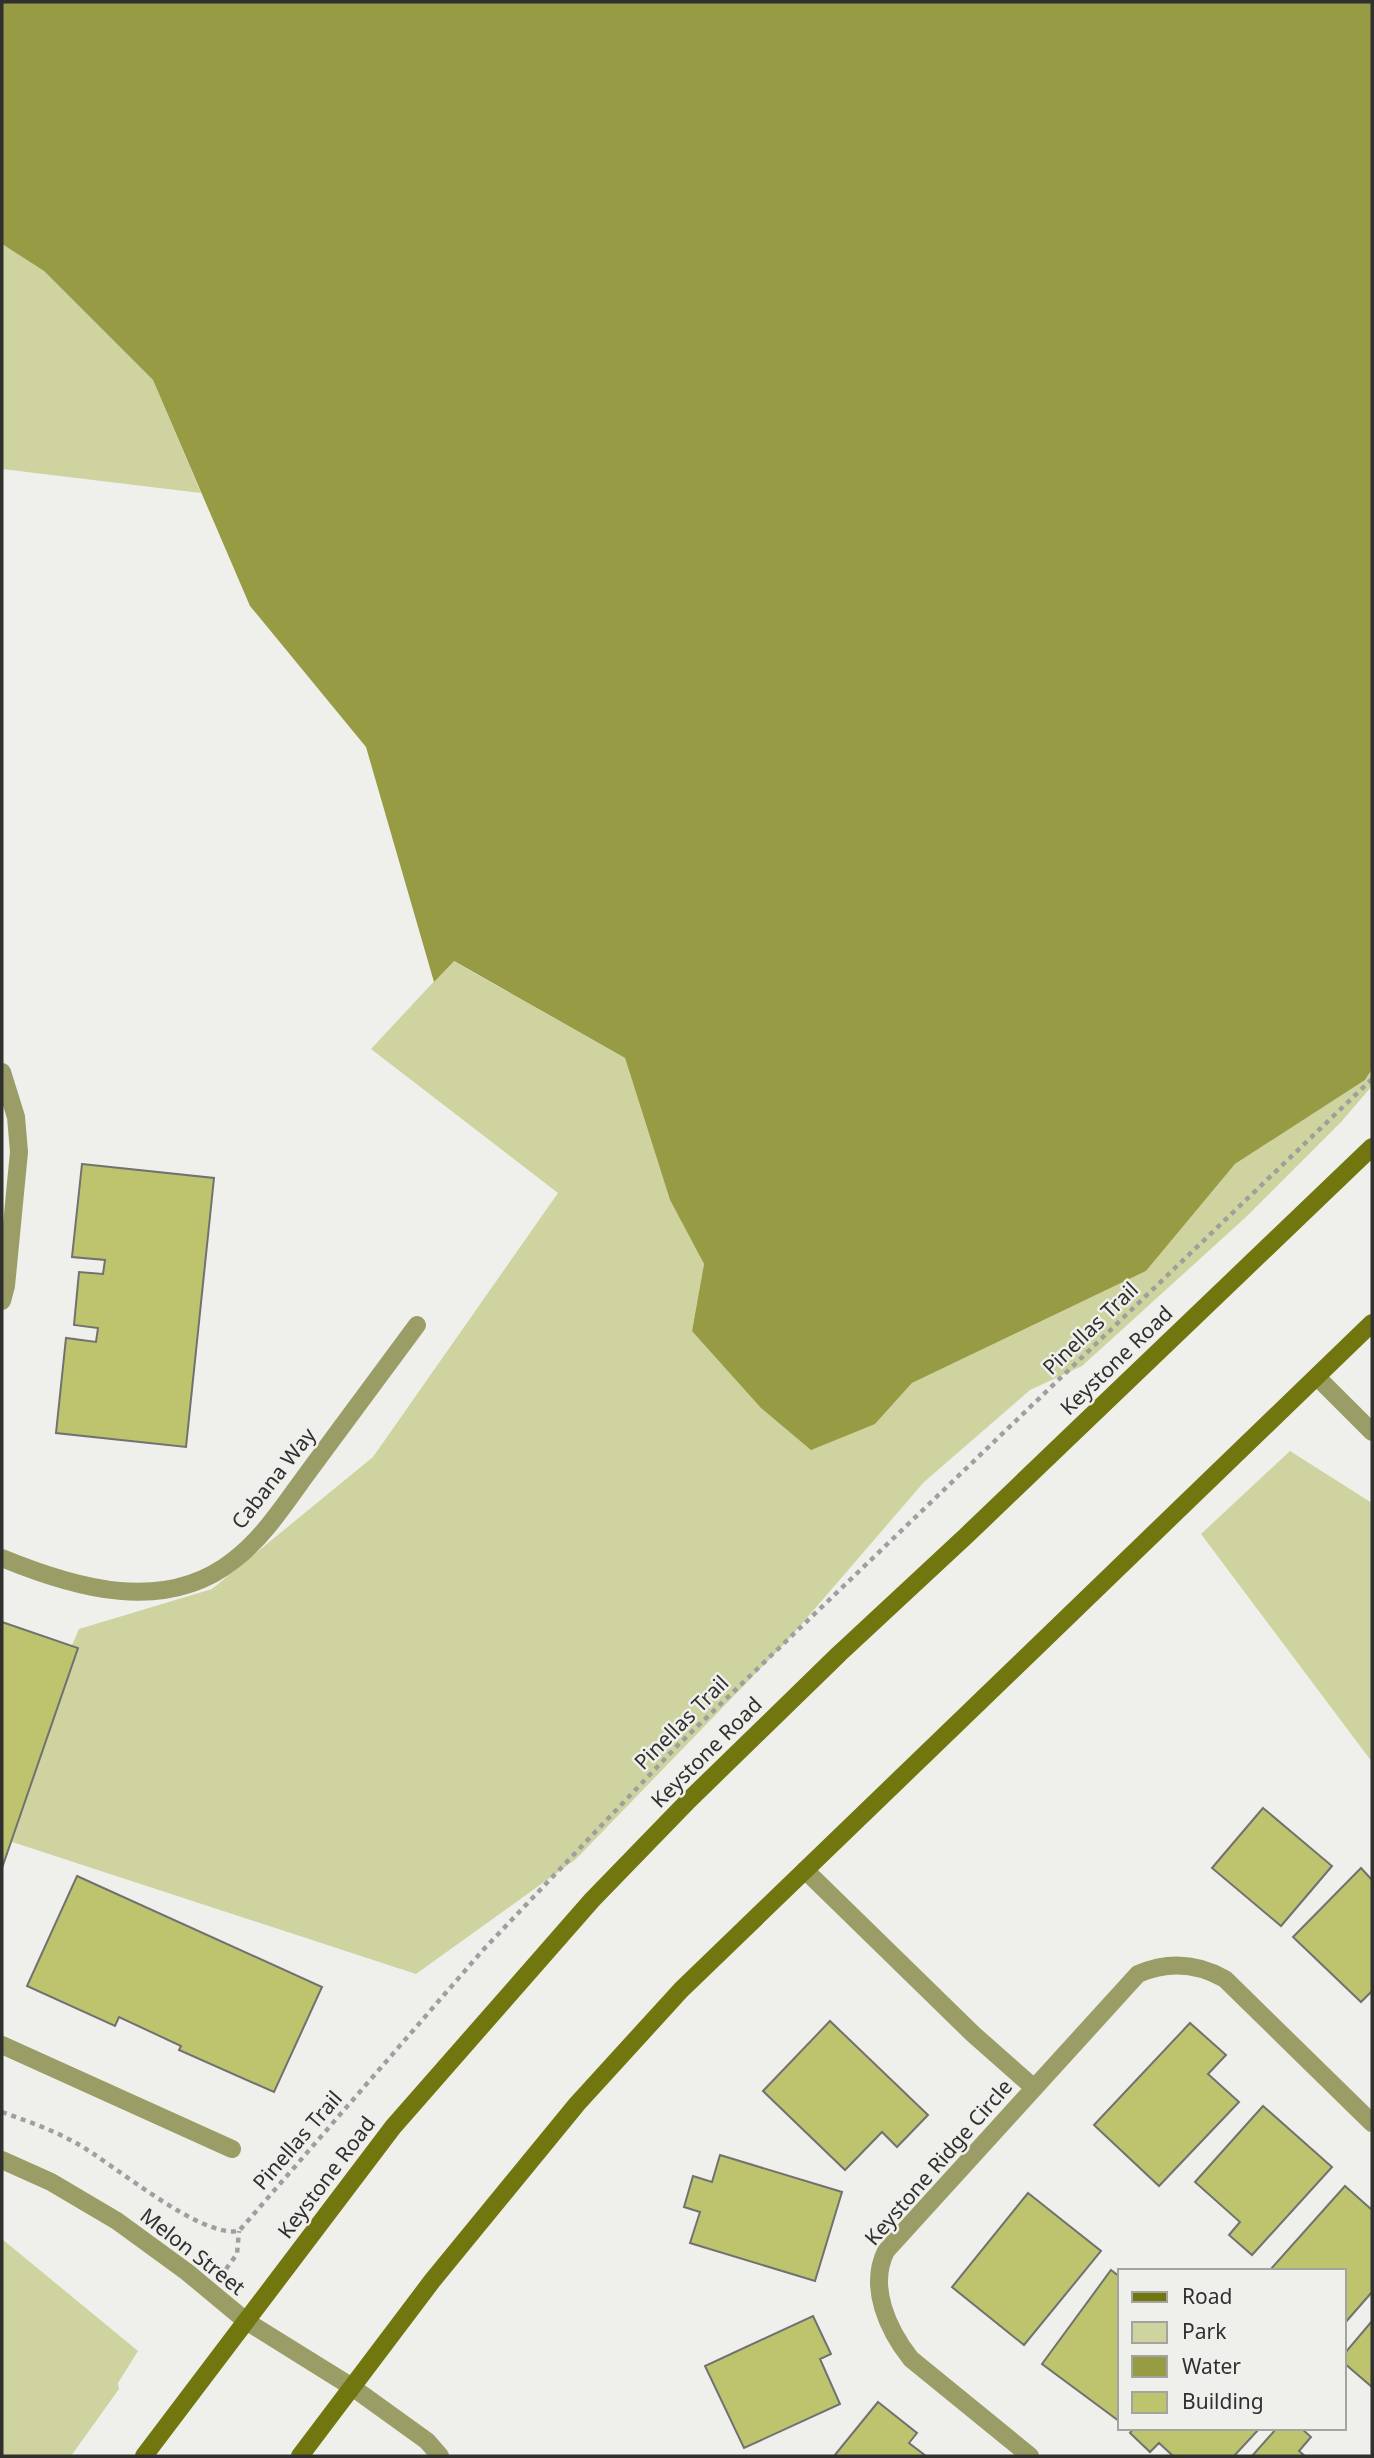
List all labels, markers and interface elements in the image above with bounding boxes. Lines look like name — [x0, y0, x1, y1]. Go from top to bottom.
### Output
street label: Pinellas Trail — [1036, 1275, 1144, 1381]
street label: Keystone Road — [1054, 1299, 1178, 1421]
street label: Cabana Way — [225, 1421, 322, 1535]
street label: Pinellas Trail — [628, 1669, 734, 1775]
street label: Keystone Road — [644, 1690, 768, 1814]
street label: Keystone Ridge Circle — [858, 2073, 1018, 2251]
street label: Pinellas Trail — [246, 2085, 348, 2195]
street label: Keystone Road — [271, 2110, 381, 2244]
street label: Melon Street — [135, 2201, 252, 2301]
legend — [1118, 2269, 1346, 2430]
text: Road — [1182, 2282, 1232, 2310]
text: Park — [1182, 2317, 1227, 2345]
text: Water — [1182, 2352, 1241, 2380]
text: Building — [1182, 2387, 1264, 2415]

